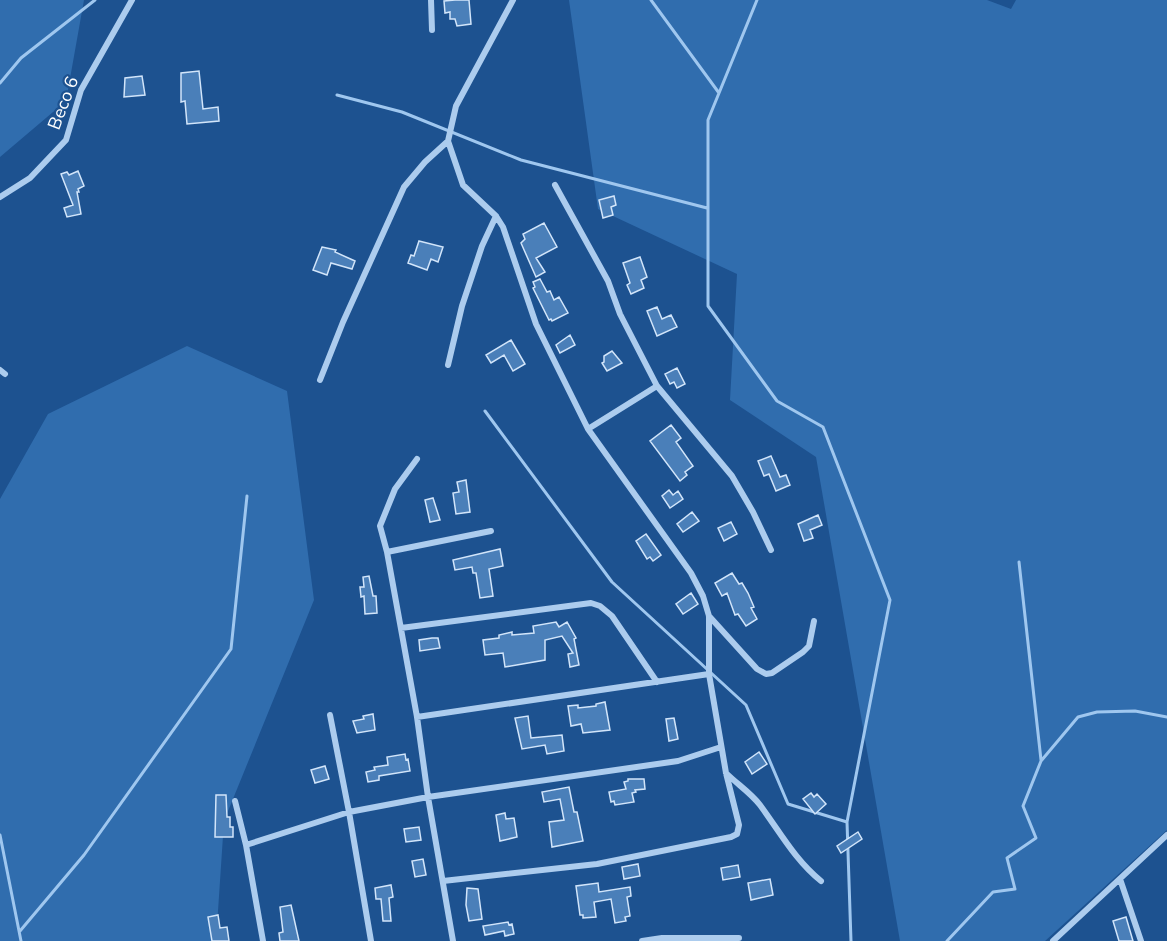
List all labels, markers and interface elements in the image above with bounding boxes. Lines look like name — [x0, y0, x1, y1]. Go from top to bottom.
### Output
street label: Beco 6 — [42, 73, 84, 133]

